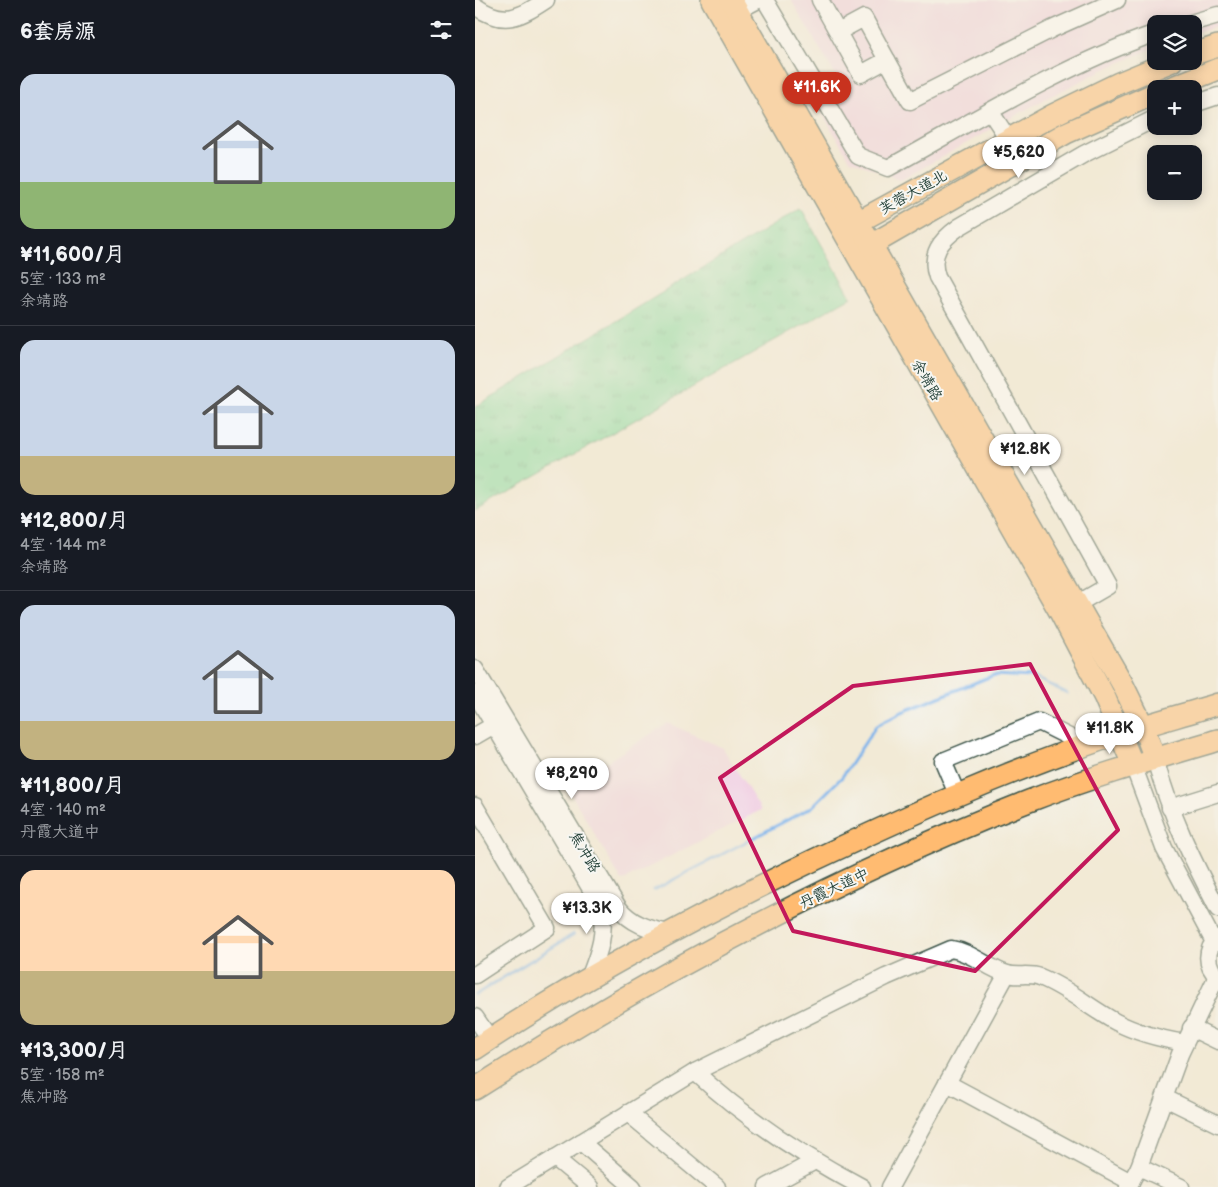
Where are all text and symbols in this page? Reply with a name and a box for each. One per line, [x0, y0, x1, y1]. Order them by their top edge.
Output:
map controls [1147, 15, 1202, 200]
button: layers [1147, 15, 1202, 70]
icon: filters [427, 16, 455, 44]
text: 6套房源 [20, 19, 96, 44]
pin: ¥11.6K [776, 72, 858, 114]
text: ¥11.6K [793, 78, 841, 97]
button: + [1147, 80, 1202, 135]
icon: home [193, 107, 283, 197]
pin: ¥5,620 [978, 136, 1060, 179]
text: ¥5,620 [993, 143, 1045, 162]
button: − [1147, 145, 1202, 200]
street label: 芙蓉大道北 [876, 166, 951, 219]
text: ¥11,600/月 [20, 242, 125, 267]
text: 5室 · 133 m² [20, 270, 106, 289]
text: 余靖路 [20, 292, 68, 311]
street label: 余靖路 [907, 356, 946, 404]
icon: home [193, 372, 283, 462]
pin: ¥12.8K [984, 434, 1066, 476]
text: ¥12.8K [1000, 440, 1050, 459]
text: ¥12,800/月 [20, 508, 129, 533]
text: 4室 · 144 m² [20, 536, 106, 555]
text: 余靖路 [20, 558, 68, 577]
icon: home [193, 637, 283, 727]
pin: ¥11.8K [1069, 712, 1151, 755]
text: ¥11.8K [1086, 719, 1134, 738]
pin: ¥8,290 [531, 758, 613, 800]
text: ¥8,290 [546, 764, 598, 783]
text: ¥11,800/月 [20, 773, 125, 798]
text: 4室 · 140 m² [20, 801, 106, 820]
text: 丹霞大道中 [20, 823, 100, 842]
street label: 焦冲路 [565, 828, 604, 876]
street label: 丹霞大道中 [796, 864, 872, 913]
pin: ¥13.3K [546, 892, 628, 935]
text: ¥13.3K [562, 899, 612, 918]
icon: home [193, 902, 283, 992]
text: ¥13,300/月 [20, 1038, 128, 1063]
text: 5室 · 158 m² [20, 1066, 105, 1085]
text: 焦冲路 [20, 1088, 68, 1107]

